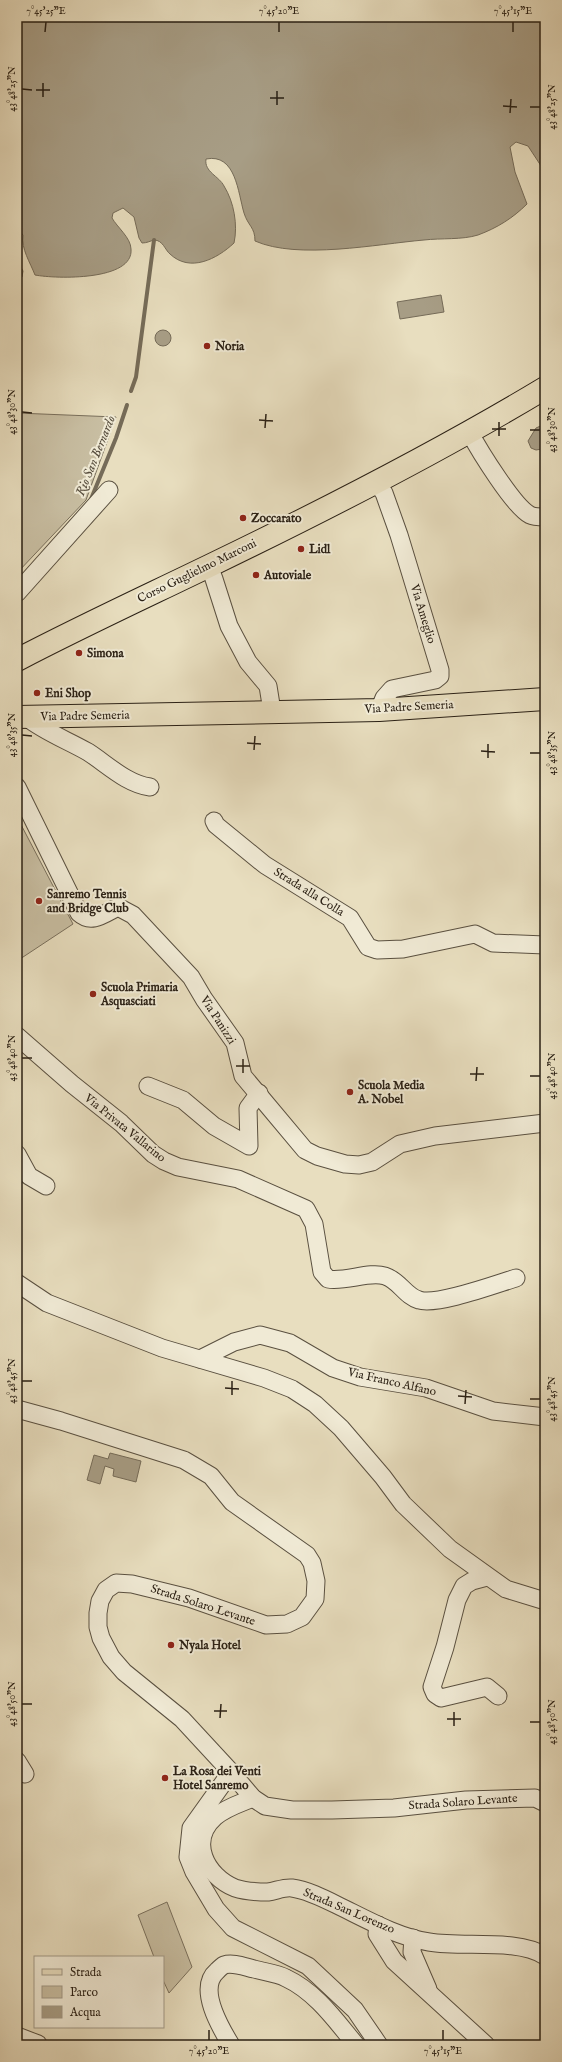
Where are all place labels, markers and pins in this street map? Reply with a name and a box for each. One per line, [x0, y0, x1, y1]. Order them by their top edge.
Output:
place label: Noria [214, 339, 245, 354]
marker: Noria [202, 341, 212, 351]
place label: Zoccarato [251, 511, 302, 526]
marker: Zoccarato [238, 513, 248, 523]
place label: Lidl [308, 542, 331, 557]
marker: Lidl [296, 544, 306, 554]
place label: Autoviale [263, 568, 312, 583]
marker: Autoviale [251, 570, 261, 580]
place label: Simona [87, 646, 124, 661]
marker: Simona [74, 648, 84, 658]
place label: Eni Shop [45, 686, 91, 702]
marker: Eni Shop [32, 688, 42, 698]
place label: Sanremo Tennis and Bridge Club [47, 887, 129, 917]
marker: Sanremo Tennis and Bridge Club [34, 896, 44, 906]
place label: Scuola Primaria Asquasciati [100, 980, 179, 1010]
marker: Scuola Primaria Asquasciati [88, 989, 98, 999]
place label: Scuola Media A. Nobel [357, 1078, 425, 1107]
marker: Scuola Media A. Nobel [345, 1087, 355, 1097]
place label: Nyala Hotel [178, 1638, 241, 1654]
marker: Nyala Hotel [166, 1640, 176, 1650]
place label: La Rosa dei Venti Hotel Sanremo [172, 1764, 262, 1793]
marker: La Rosa dei Venti Hotel Sanremo [160, 1773, 170, 1783]

